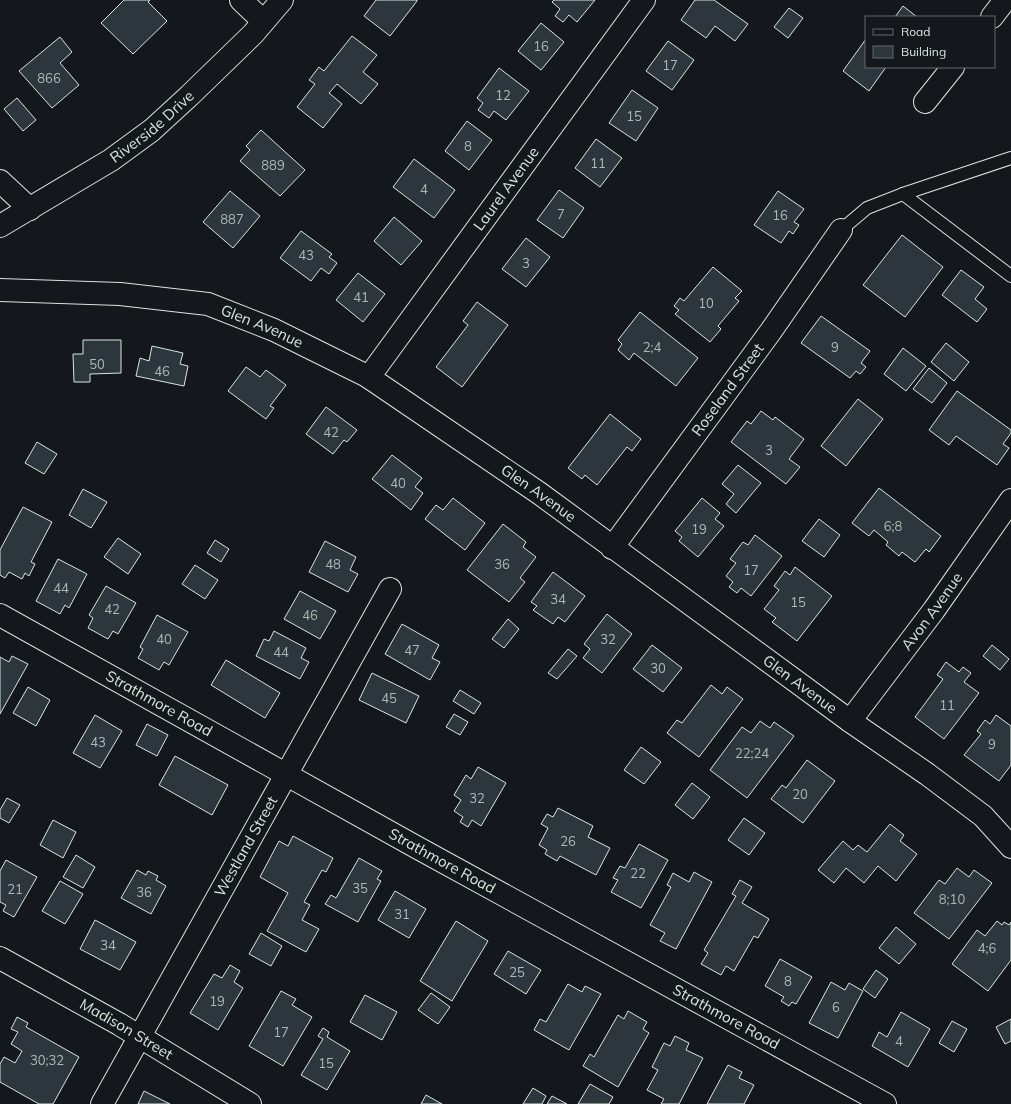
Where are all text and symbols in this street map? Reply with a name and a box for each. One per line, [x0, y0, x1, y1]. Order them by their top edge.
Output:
legend [865, 16, 995, 68]
text: Road [901, 24, 930, 39]
house number: 16 [533, 38, 549, 54]
text: Building [901, 44, 946, 59]
house number: 17 [662, 57, 678, 73]
house number: 866 [37, 70, 61, 86]
street label: Riverside Drive [106, 86, 198, 167]
house number: 12 [495, 87, 511, 103]
house number: 15 [626, 108, 642, 124]
house number: 8 [464, 138, 472, 154]
street label: Laurel Avenue [469, 143, 543, 234]
house number: 11 [590, 155, 606, 171]
house number: 889 [261, 157, 285, 173]
house number: 4 [420, 181, 428, 197]
house number: 7 [557, 206, 565, 222]
house number: 16 [772, 207, 788, 223]
house number: 887 [220, 211, 244, 227]
house number: 43 [298, 247, 314, 263]
house number: 3 [522, 255, 530, 271]
house number: 41 [353, 289, 369, 305]
house number: 10 [698, 295, 714, 311]
street label: Glen Avenue [218, 300, 306, 352]
house number: 2;4 [643, 339, 661, 355]
house number: 9 [831, 339, 839, 355]
street label: Roseland Street [687, 340, 768, 440]
house number: 50 [89, 356, 105, 372]
house number: 46 [154, 363, 170, 379]
house number: 42 [323, 424, 339, 440]
house number: 3 [765, 442, 773, 458]
street label: Glen Avenue [497, 460, 580, 526]
house number: 40 [390, 475, 406, 491]
house number: 6;8 [884, 518, 902, 534]
house number: 19 [691, 521, 707, 537]
house number: 48 [325, 556, 341, 572]
house number: 36 [494, 556, 510, 572]
house number: 17 [743, 562, 759, 578]
street label: Avon Avenue [897, 568, 967, 654]
house number: 44 [53, 580, 69, 596]
house number: 34 [550, 591, 566, 607]
house number: 15 [790, 594, 806, 610]
house number: 42 [104, 601, 120, 617]
house number: 46 [302, 607, 318, 623]
house number: 40 [156, 631, 172, 647]
house number: 32 [600, 631, 616, 647]
house number: 47 [404, 642, 420, 658]
house number: 44 [273, 644, 289, 660]
street label: Glen Avenue [759, 650, 841, 718]
house number: 30 [650, 660, 666, 676]
street label: Strathmore Road [103, 666, 216, 740]
house number: 45 [381, 690, 397, 706]
house number: 11 [939, 697, 955, 713]
house number: 43 [90, 734, 106, 750]
house number: 9 [988, 736, 996, 752]
house number: 22;24 [735, 745, 769, 761]
house number: 20 [792, 786, 808, 802]
house number: 32 [469, 790, 485, 806]
street label: Westland Street [210, 793, 281, 900]
street label: Strathmore Road [386, 824, 499, 898]
house number: 26 [560, 833, 576, 849]
house number: 22 [630, 865, 646, 881]
house number: 35 [352, 880, 368, 896]
house number: 21 [7, 881, 23, 897]
house number: 36 [136, 884, 152, 900]
house number: 8;10 [939, 891, 965, 907]
house number: 31 [394, 906, 410, 922]
house number: 34 [100, 937, 116, 953]
house number: 4;6 [978, 940, 996, 956]
house number: 25 [509, 964, 525, 980]
house number: 8 [784, 973, 792, 989]
street label: Strathmore Road [670, 980, 783, 1053]
house number: 19 [209, 993, 225, 1009]
street label: Madison Street [77, 994, 177, 1064]
house number: 6 [832, 999, 840, 1015]
house number: 17 [273, 1024, 289, 1040]
house number: 4 [895, 1033, 903, 1049]
house number: 30;32 [30, 1052, 64, 1068]
house number: 15 [318, 1055, 334, 1071]

